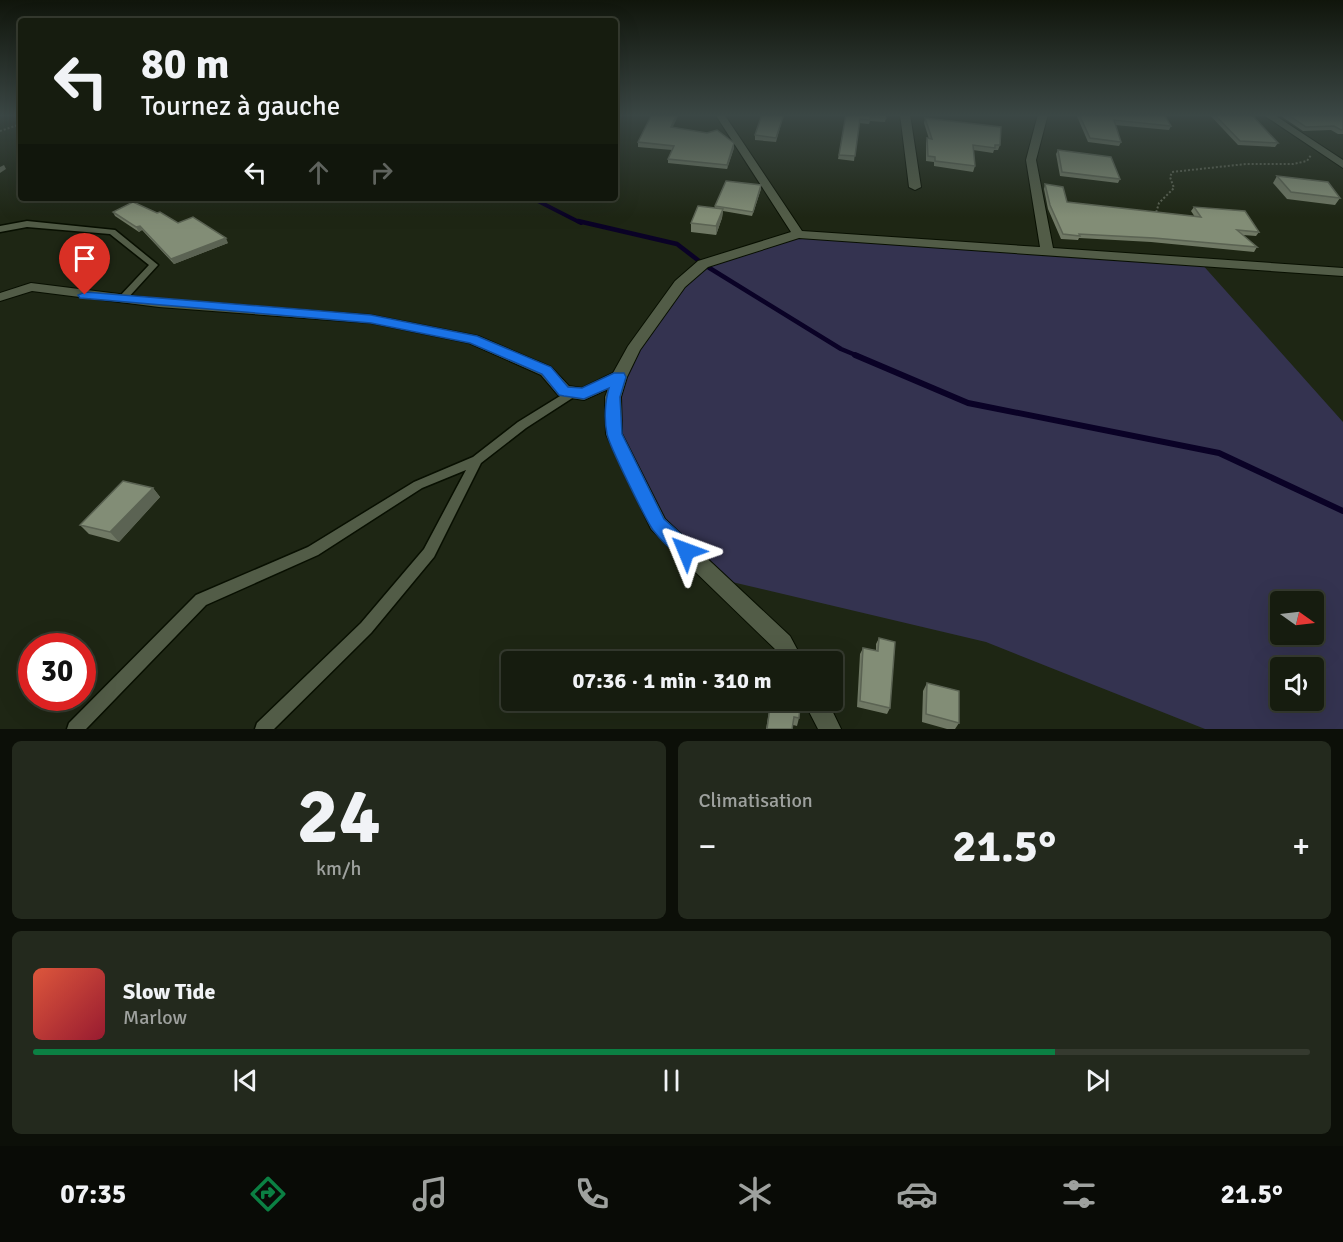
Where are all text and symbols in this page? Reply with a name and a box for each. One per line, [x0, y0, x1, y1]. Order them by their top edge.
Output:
text: 80 m [141, 39, 230, 90]
icon: left [42, 42, 120, 120]
text: Tournez à gauche [141, 90, 340, 123]
icon: left [239, 156, 272, 189]
icon: ahead [302, 156, 335, 189]
icon: right [365, 156, 398, 189]
pin [59, 233, 110, 295]
icon: arrive [68, 242, 101, 275]
position arrow [654, 519, 718, 583]
north arrow [1270, 591, 1324, 645]
map controls [1270, 591, 1324, 711]
speed limit sign: 30 [18, 633, 96, 711]
button: sound [1270, 657, 1324, 711]
text: 07:36 · 1 min · 310 m [572, 667, 772, 694]
text: 24 [297, 769, 381, 865]
text: Climatisation [699, 788, 813, 813]
text: 21.5° [952, 819, 1056, 874]
text: − [699, 826, 716, 867]
text: + [1292, 826, 1310, 867]
text: km/h [316, 856, 361, 881]
text: Slow Tide [123, 978, 215, 1005]
text: Marlow [123, 1005, 187, 1030]
icon: previous [229, 1064, 262, 1097]
icon: pause [655, 1064, 688, 1097]
icon: next [1081, 1064, 1114, 1097]
icon: directions [247, 1173, 289, 1215]
icon: music [409, 1173, 451, 1215]
icon: phone [571, 1173, 613, 1215]
icon: climate [734, 1173, 776, 1215]
icon: car [896, 1173, 938, 1215]
icon: filters [1058, 1173, 1100, 1215]
text: 07:35 [60, 1178, 126, 1211]
text: 21.5° [1221, 1178, 1283, 1211]

